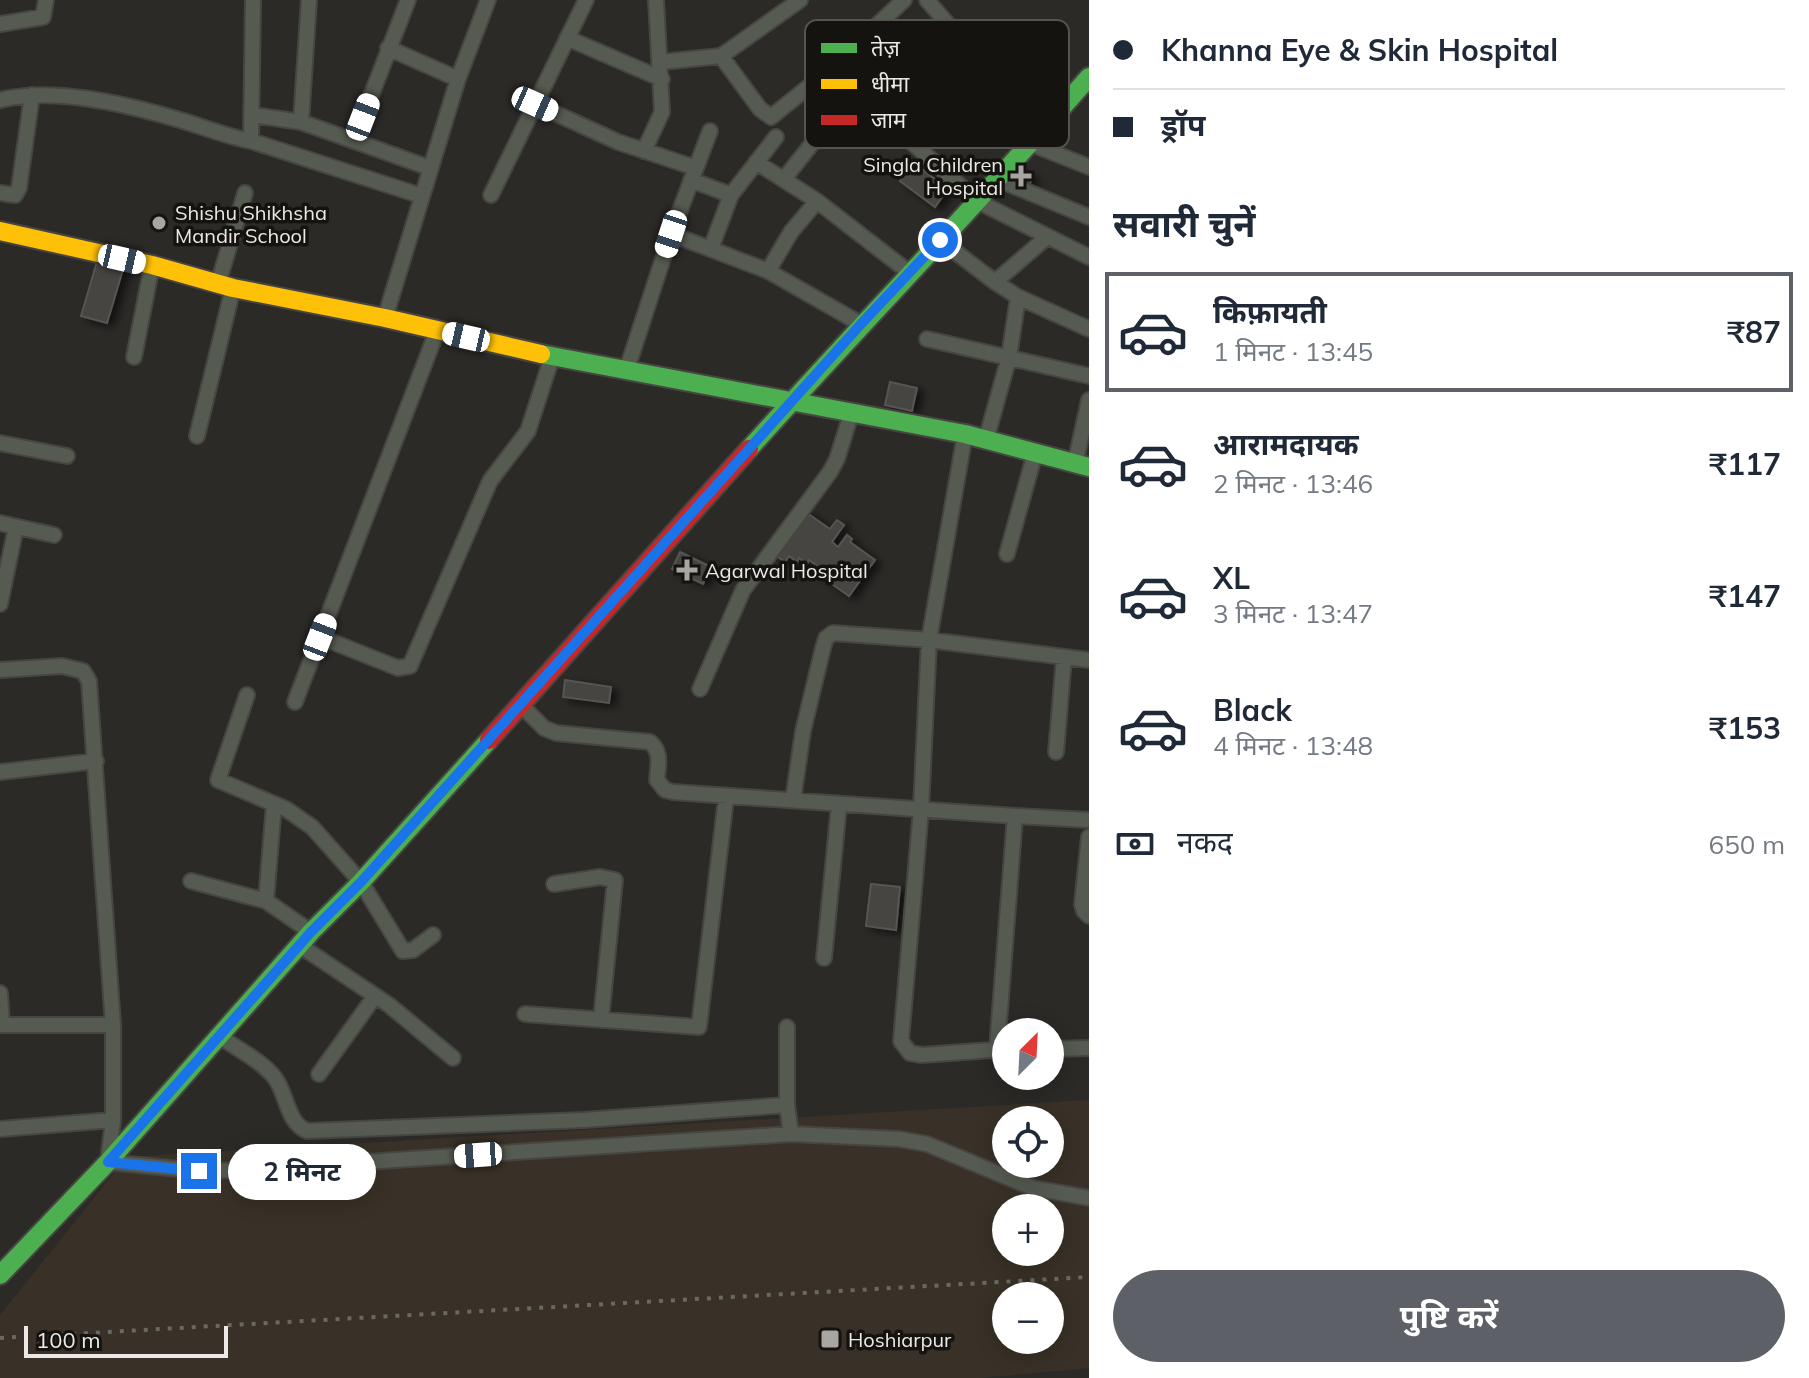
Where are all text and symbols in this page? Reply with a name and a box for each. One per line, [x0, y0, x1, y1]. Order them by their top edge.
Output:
legend [805, 20, 1069, 148]
text: Khanna Eye & Skin Hospital [1161, 31, 1558, 69]
text: तेज़ [871, 34, 901, 62]
text: धीमा [871, 70, 909, 98]
car [508, 83, 562, 125]
car [343, 90, 383, 144]
text: जाम [871, 106, 907, 134]
text: ड्रॉप [1161, 106, 1205, 144]
place label: Singla Children Hospital [863, 152, 1003, 200]
marker: Singla Children Hospital [1010, 165, 1032, 187]
place label: Shishu Shikhsha Mandir School [175, 200, 327, 248]
text: सवारी चुनें [1113, 201, 1255, 246]
car [652, 207, 690, 261]
marker: Shishu Shikhsha Mandir School [150, 214, 168, 232]
route start [922, 222, 958, 258]
car [96, 242, 148, 276]
text: किफ़ायती [1213, 293, 1327, 331]
icon: car [1117, 296, 1189, 368]
text: ₹87 [1727, 313, 1781, 351]
car [440, 320, 492, 354]
text: 1 मिनट · 13:45 [1213, 335, 1373, 368]
text: आरामदायक [1213, 425, 1359, 463]
icon: car [1117, 428, 1189, 500]
text: ₹117 [1709, 445, 1781, 483]
text: 2 मिनट · 13:46 [1213, 467, 1373, 500]
place label: Agarwal Hospital [705, 558, 868, 583]
marker: Agarwal Hospital [676, 559, 698, 581]
text: XL [1213, 559, 1250, 597]
icon: car [1117, 560, 1189, 632]
text: ₹147 [1709, 577, 1781, 615]
text: 3 मिनट · 13:47 [1213, 597, 1373, 630]
car [300, 610, 340, 664]
text: Black [1213, 691, 1292, 729]
icon: car [1117, 692, 1189, 764]
text: ₹153 [1709, 709, 1781, 747]
text: 4 मिनट · 13:48 [1213, 729, 1373, 762]
icon: cash [1113, 822, 1157, 866]
text: नकद [1177, 823, 1233, 861]
text: 650 m [1709, 828, 1785, 861]
north arrow [992, 1018, 1064, 1090]
map controls [992, 1018, 1064, 1354]
button: locate [992, 1106, 1064, 1178]
car [453, 1141, 503, 1169]
callout: 2 मिनट [227, 1143, 375, 1199]
route end [181, 1153, 217, 1189]
text: 2 मिनट [263, 1155, 341, 1188]
button: + [992, 1194, 1064, 1266]
button: पुष्टि करें [1113, 1270, 1785, 1362]
button: − [992, 1282, 1064, 1354]
scale bar [24, 1322, 228, 1358]
text: 100 m [36, 1326, 101, 1354]
place label: Hoshiarpur [848, 1327, 952, 1352]
marker: Hoshiarpur [819, 1328, 841, 1350]

